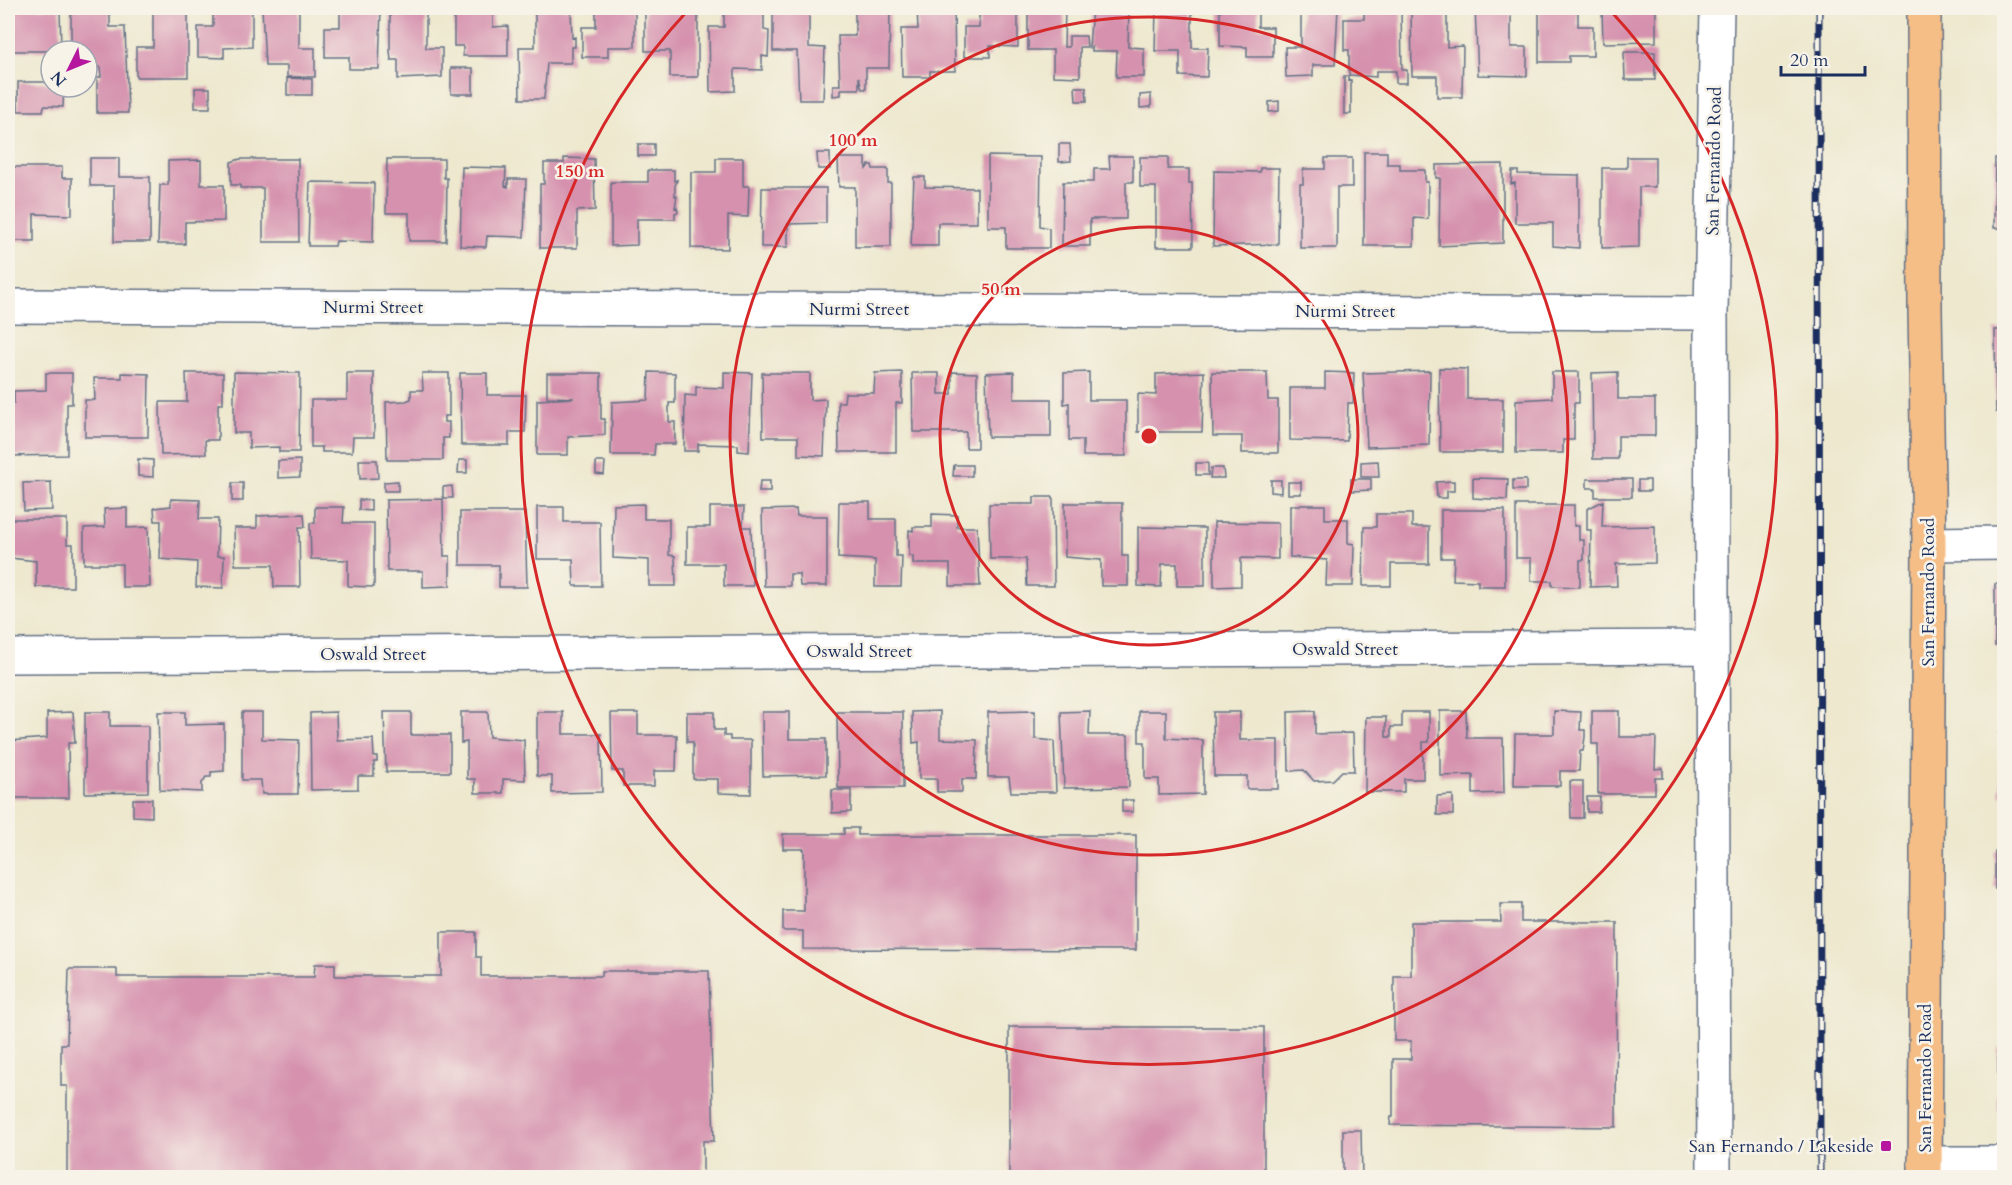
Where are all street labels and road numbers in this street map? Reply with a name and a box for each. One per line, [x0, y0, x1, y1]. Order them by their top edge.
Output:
street label: San Fernando Road [1700, 86, 1728, 236]
street label: Nurmi Street [323, 295, 423, 320]
street label: Nurmi Street [809, 297, 909, 322]
street label: Nurmi Street [1295, 299, 1395, 324]
street label: San Fernando Road [1916, 517, 1941, 666]
street label: Oswald Street [1292, 637, 1398, 662]
street label: Oswald Street [806, 639, 912, 664]
street label: Oswald Street [320, 642, 426, 667]
street label: San Fernando Road [1913, 1003, 1938, 1152]

